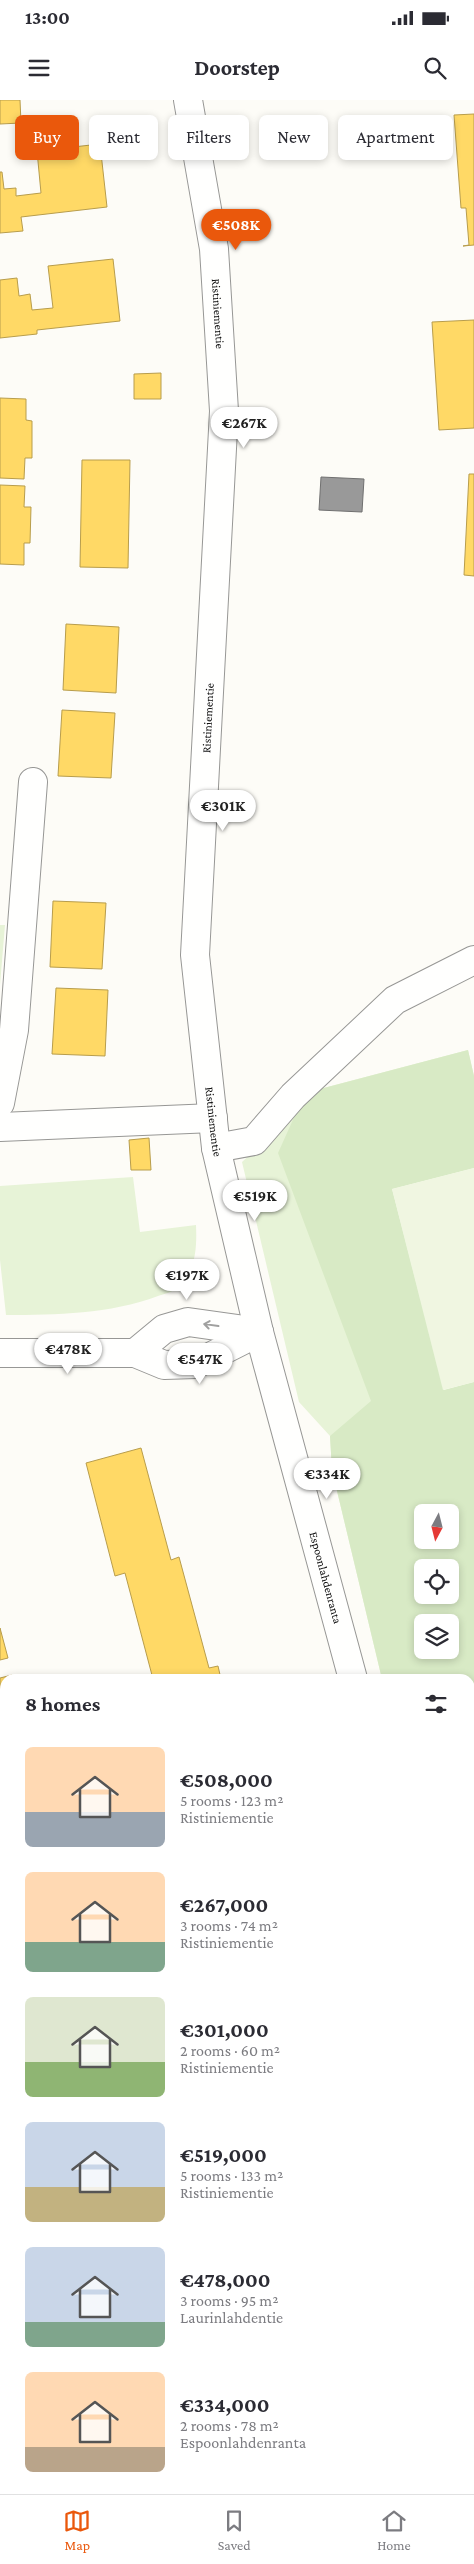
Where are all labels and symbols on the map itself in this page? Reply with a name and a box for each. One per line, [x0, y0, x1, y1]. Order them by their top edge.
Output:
pin: €508K [201, 208, 271, 251]
street label: Ristiniementie [209, 278, 227, 349]
pin: €267K [209, 406, 279, 449]
street label: Ristiniementie [199, 683, 217, 753]
pin: €301K [188, 790, 258, 832]
street label: Ristiniementie [202, 1086, 225, 1158]
pin: €519K [220, 1180, 290, 1222]
pin: €197K [152, 1258, 222, 1301]
one-way arrow [203, 1320, 219, 1330]
pin: €478K [33, 1332, 103, 1375]
pin: €547K [165, 1342, 235, 1385]
pin: €334K [292, 1458, 362, 1500]
north arrow [414, 1504, 459, 1549]
street label: Espoonlahdenranta [306, 1530, 345, 1626]

